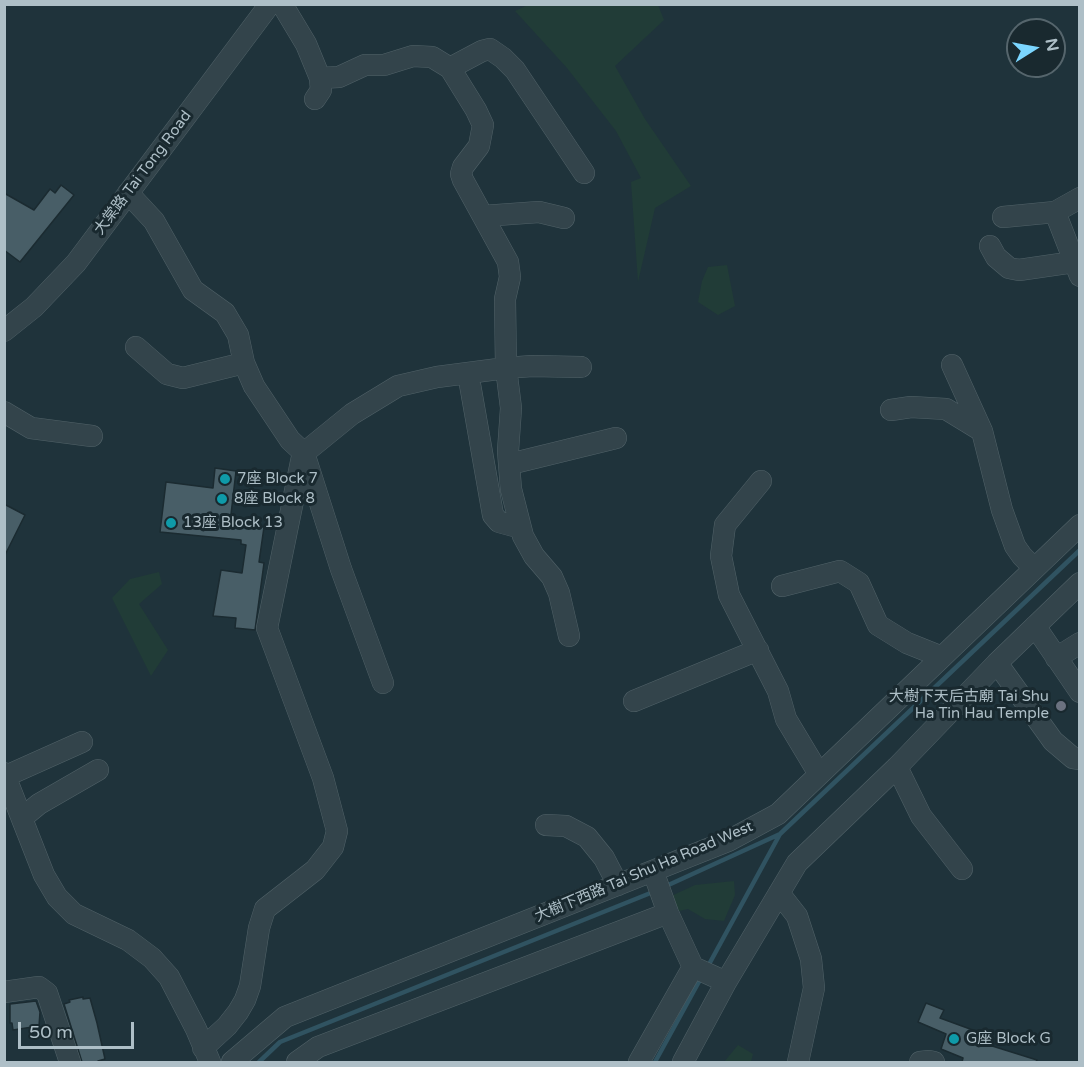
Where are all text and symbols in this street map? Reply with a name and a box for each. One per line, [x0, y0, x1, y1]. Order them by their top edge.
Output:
north arrow [1006, 18, 1066, 78]
text: N [1041, 37, 1063, 53]
street label: 大棠路 Tai Tong Road [91, 108, 195, 238]
place label: 7座 Block 7 [237, 470, 318, 488]
marker: 7座 Block 7 [218, 472, 232, 486]
place label: 8座 Block 8 [234, 490, 315, 508]
marker: 8座 Block 8 [215, 492, 229, 506]
place label: 13座 Block 13 [183, 514, 283, 532]
marker: 13座 Block 13 [164, 516, 178, 530]
place label: 大樹下天后古廟 Tai Shu Ha Tin Hau Temple [889, 688, 1049, 723]
marker: 大樹下天后古廟 Tai Shu Ha Tin Hau Temple [1054, 699, 1068, 713]
street label: 大樹下西路 Tai Shu Ha Road West [532, 818, 756, 926]
scale bar [21, 1010, 136, 1048]
text: 50 m [29, 1021, 73, 1043]
place label: G座 Block G [966, 1030, 1051, 1048]
marker: G座 Block G [947, 1032, 961, 1046]

